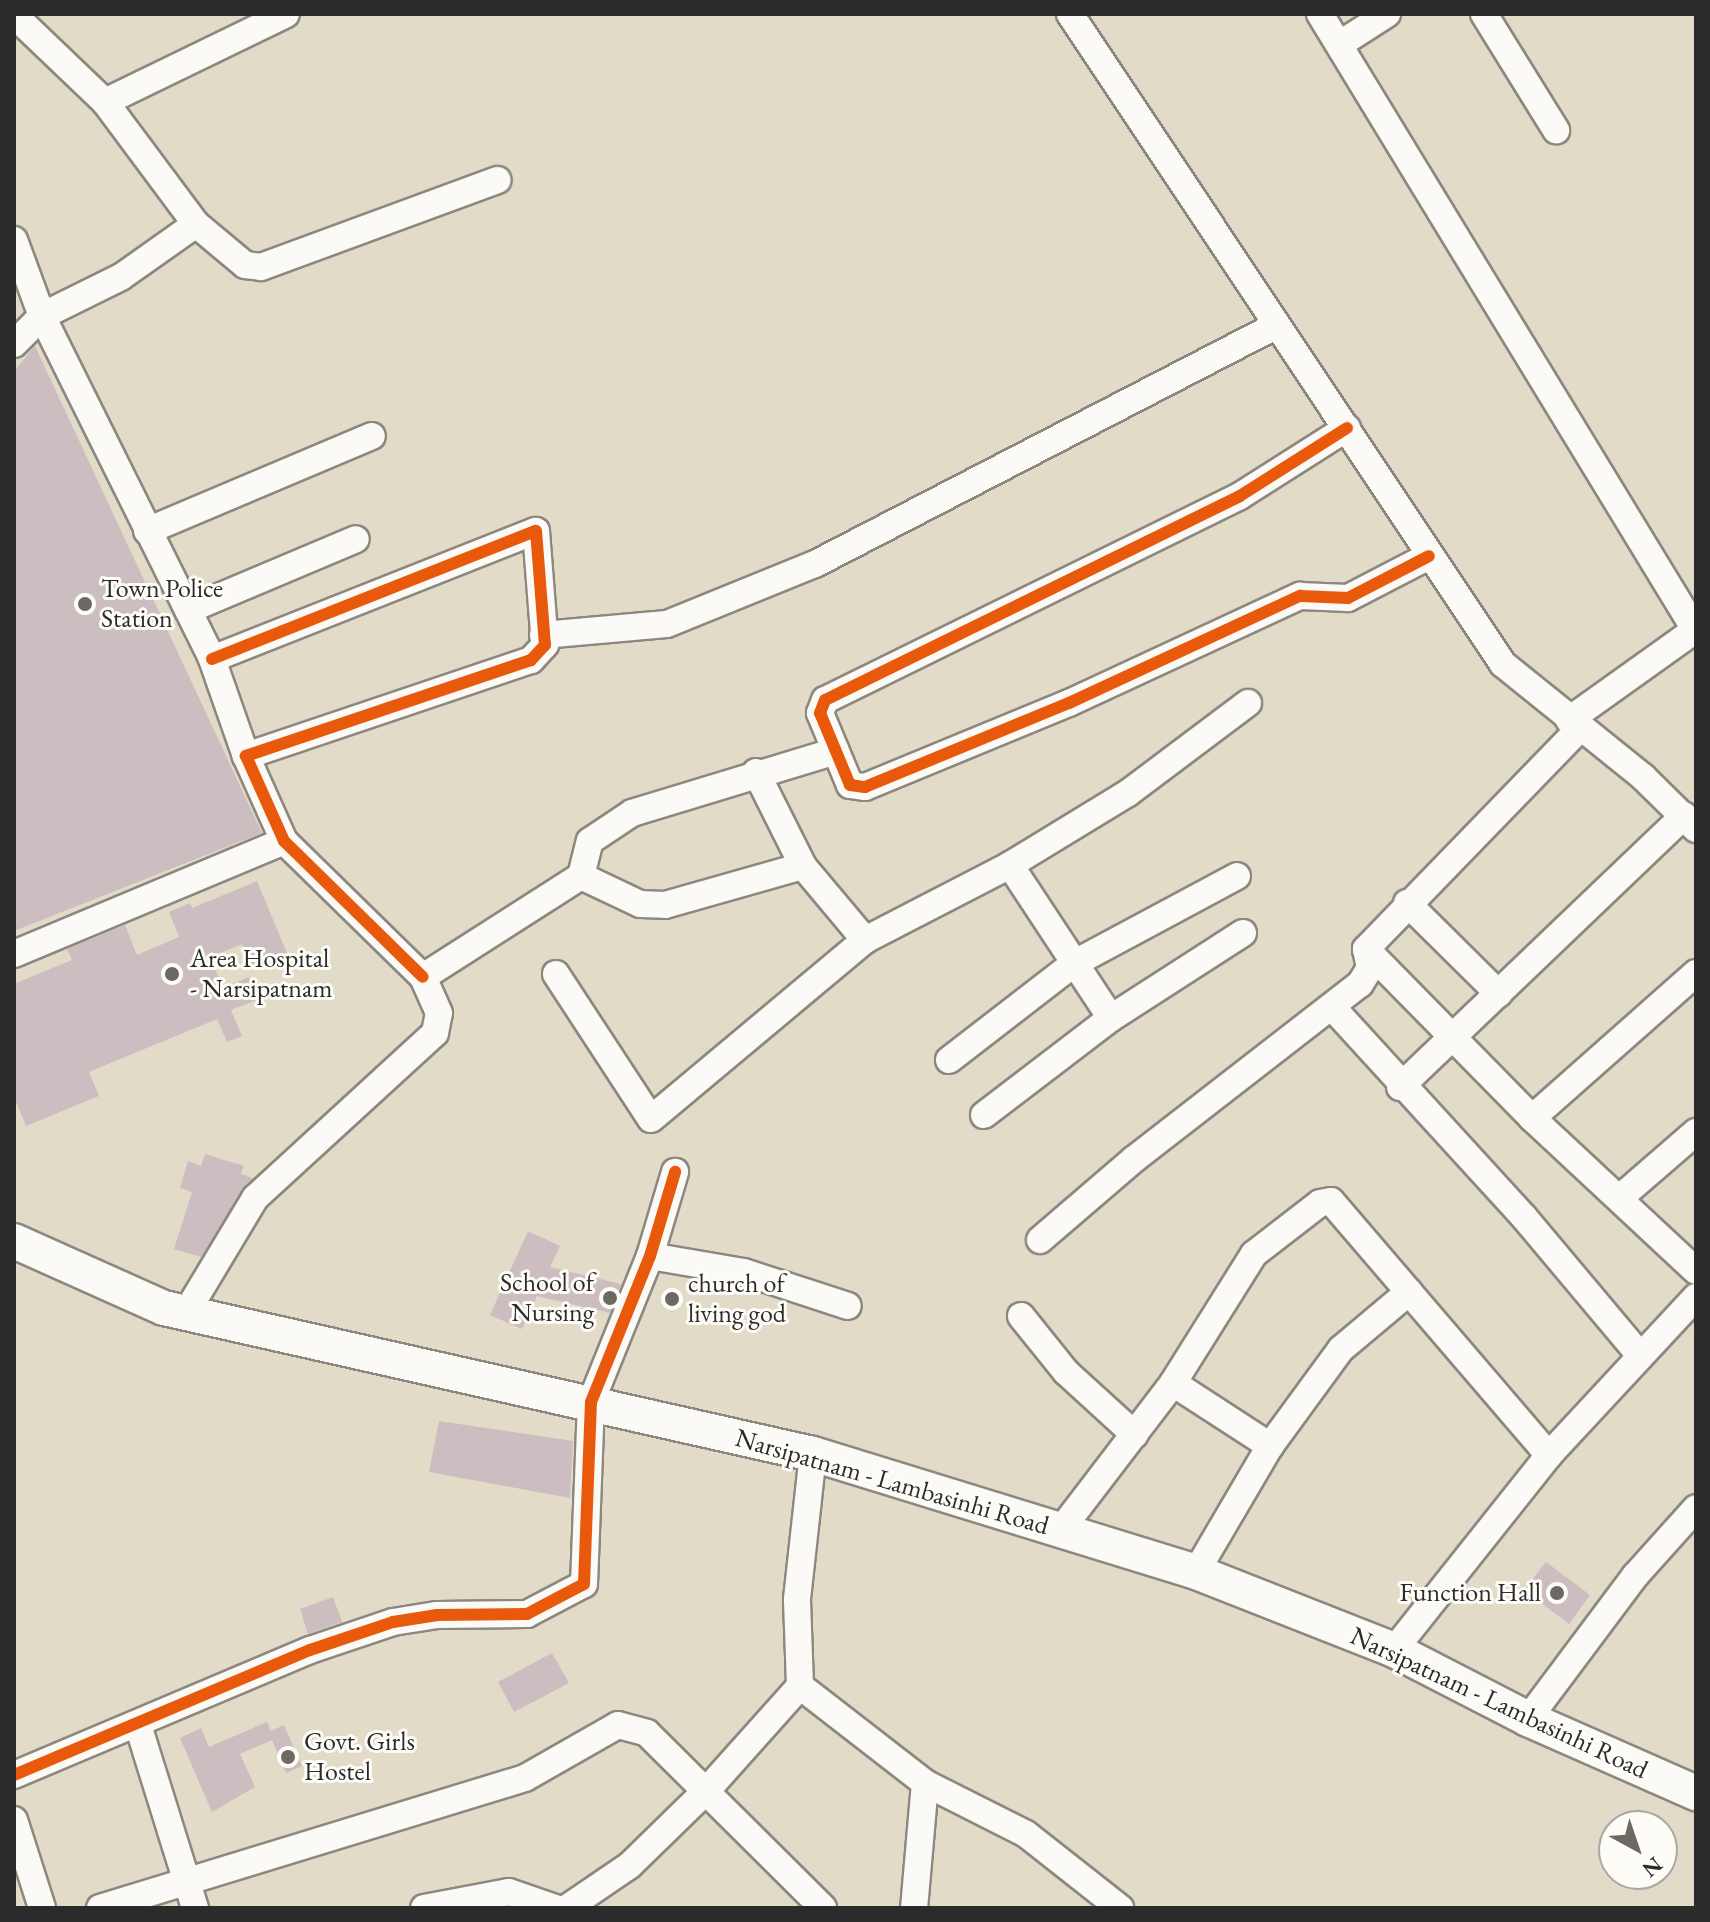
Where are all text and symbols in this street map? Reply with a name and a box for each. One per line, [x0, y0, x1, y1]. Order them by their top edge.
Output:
place label: Town Police Station [101, 573, 223, 634]
marker: Town Police Station [76, 595, 94, 613]
place label: Area Hospital - Narsipatnam [190, 943, 333, 1004]
marker: Area Hospital - Narsipatnam [161, 963, 183, 985]
place label: School of Nursing [500, 1267, 594, 1328]
place label: church of living god [688, 1268, 786, 1330]
marker: School of Nursing [601, 1289, 619, 1307]
marker: church of living god [663, 1290, 681, 1308]
street label: Narsipatnam - Lambasinhi Road [732, 1422, 1052, 1542]
place label: Function Hall [1399, 1577, 1541, 1609]
marker: Function Hall [1548, 1584, 1566, 1602]
street label: Narsipatnam - Lambasinhi Road [1345, 1620, 1653, 1786]
place label: Govt. Girls Hostel [304, 1726, 415, 1788]
marker: Govt. Girls Hostel [279, 1748, 297, 1766]
north arrow [1598, 1810, 1678, 1890]
text: N [1636, 1850, 1669, 1884]

